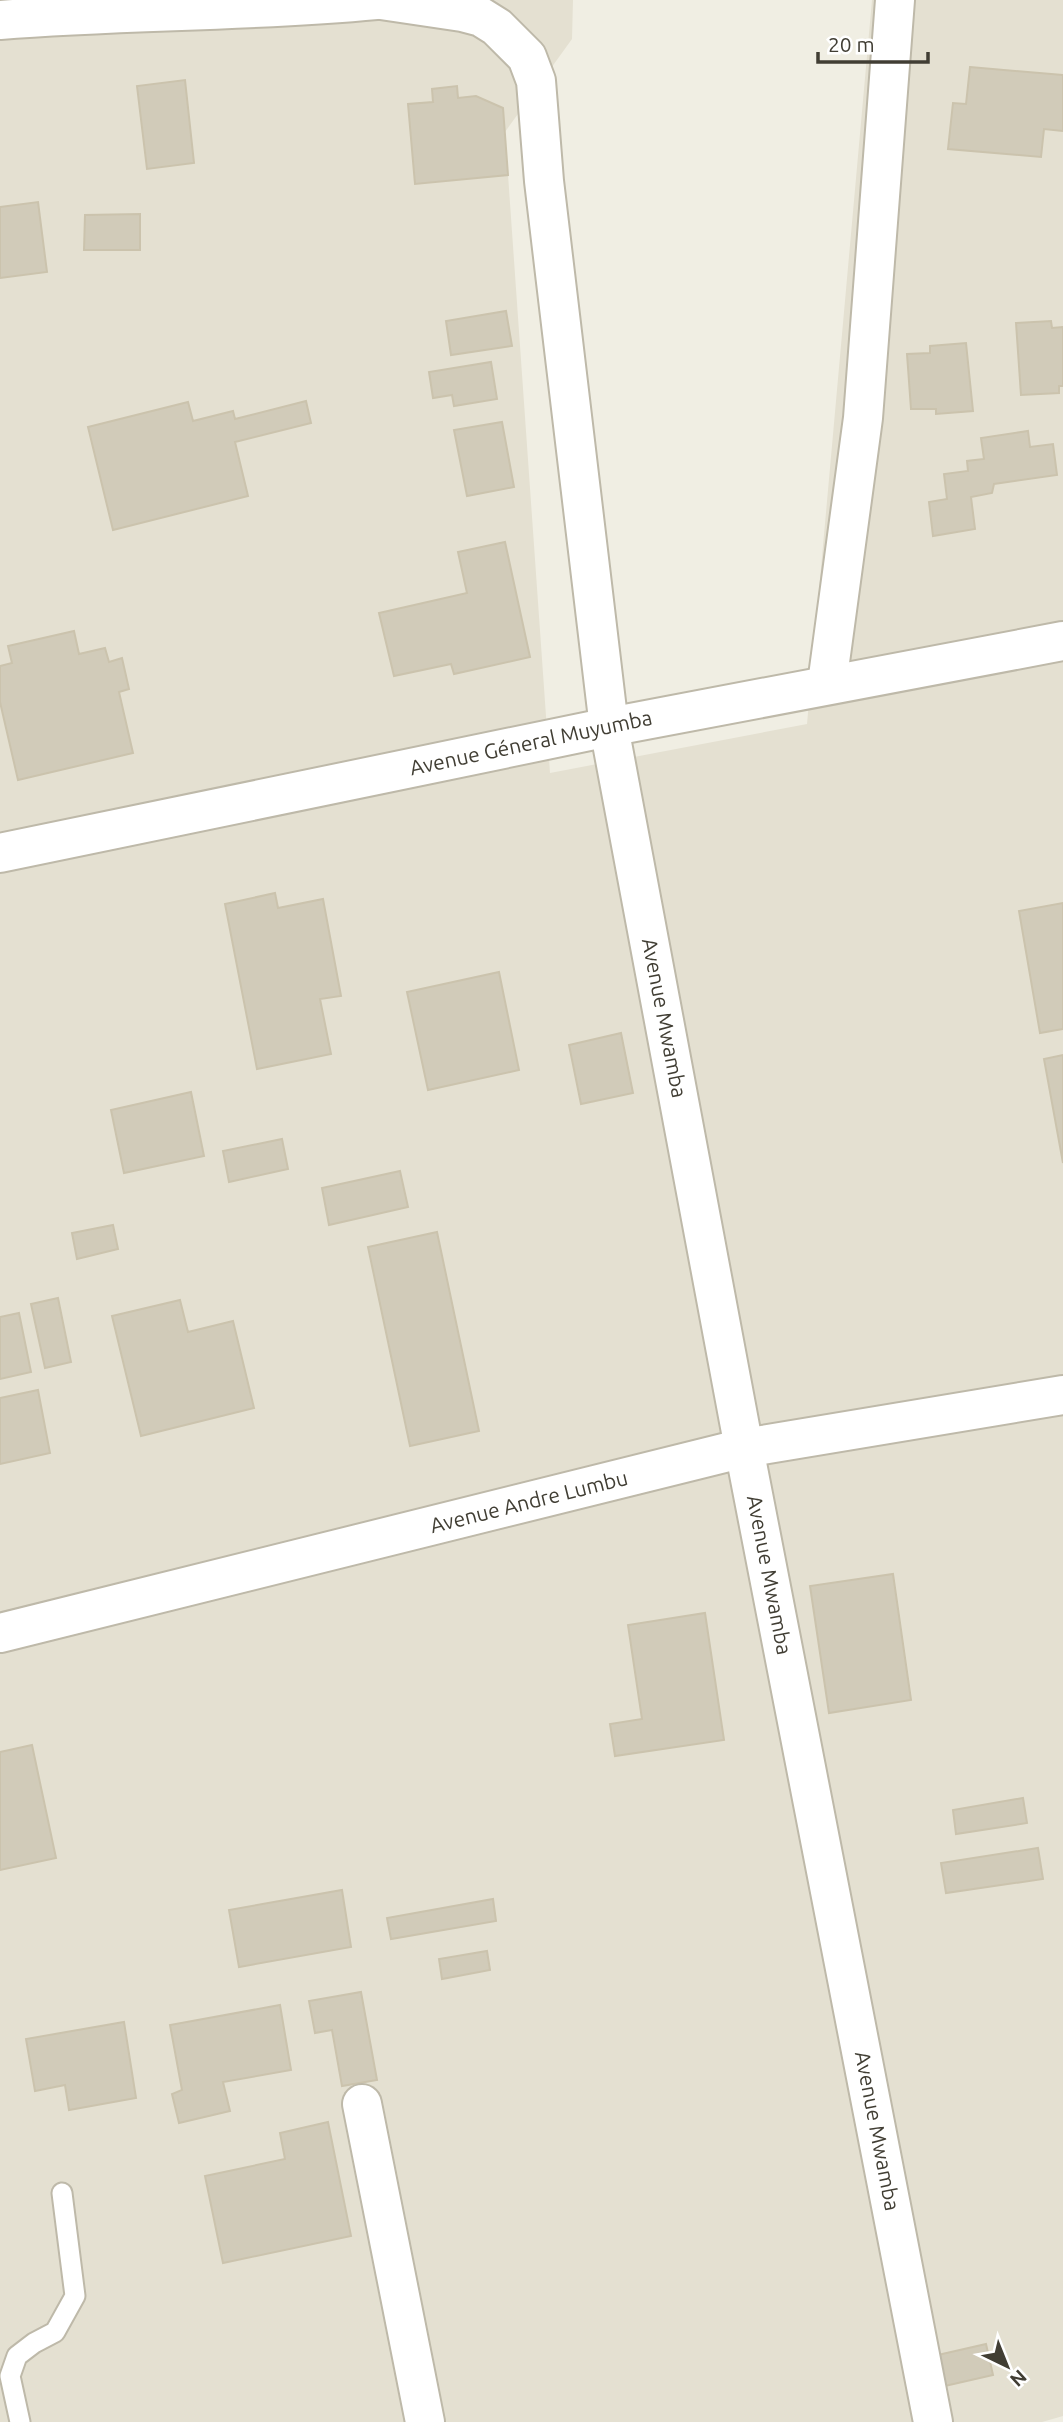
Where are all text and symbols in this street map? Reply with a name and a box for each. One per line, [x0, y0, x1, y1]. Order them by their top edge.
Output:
scale bar [818, 21, 928, 65]
text: 20 m [828, 32, 875, 56]
street label: Avenue Géneral Muyumba [407, 705, 654, 779]
street label: Avenue Mwamba [638, 936, 692, 1100]
street label: Avenue Andre Lumbu [427, 1465, 630, 1537]
street label: Avenue Mwamba [743, 1493, 797, 1657]
street label: Avenue Mwamba [851, 2049, 905, 2213]
north arrow [972, 2331, 1042, 2401]
text: N [1006, 2366, 1031, 2391]

